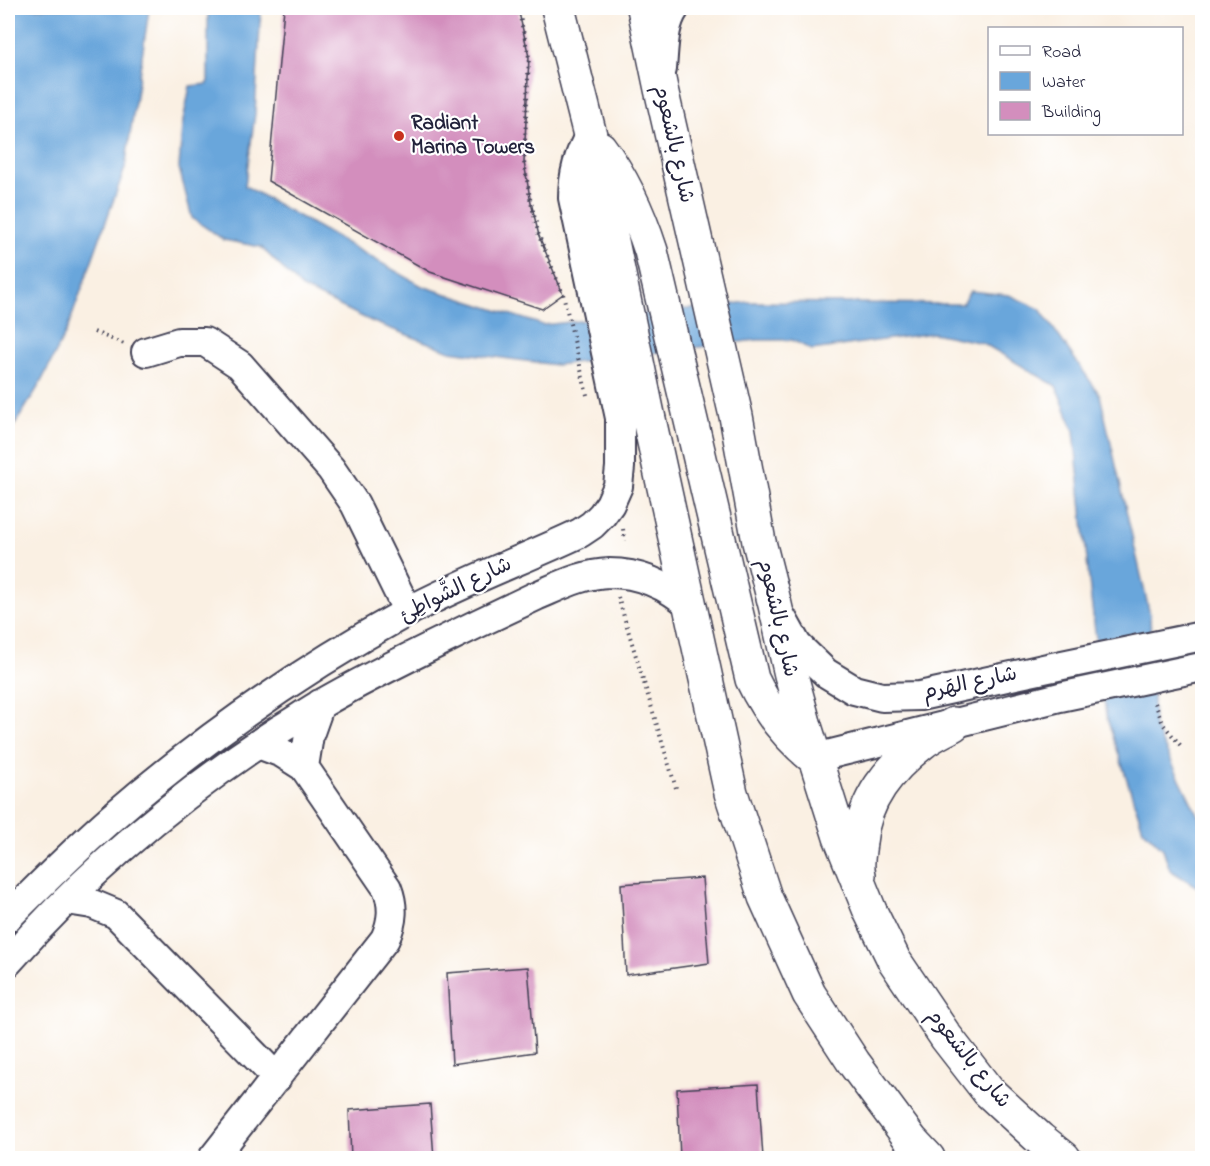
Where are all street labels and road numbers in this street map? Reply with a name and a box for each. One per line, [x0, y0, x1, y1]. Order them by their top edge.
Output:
street label: شارع بالشعوم [645, 82, 701, 206]
street label: شارع الشَّواطِئ [393, 546, 517, 630]
street label: شارع بالشعوم [749, 556, 805, 680]
street label: شارع الهَرم [920, 659, 1020, 709]
street label: شارع بالشعوم [918, 1003, 1018, 1115]

